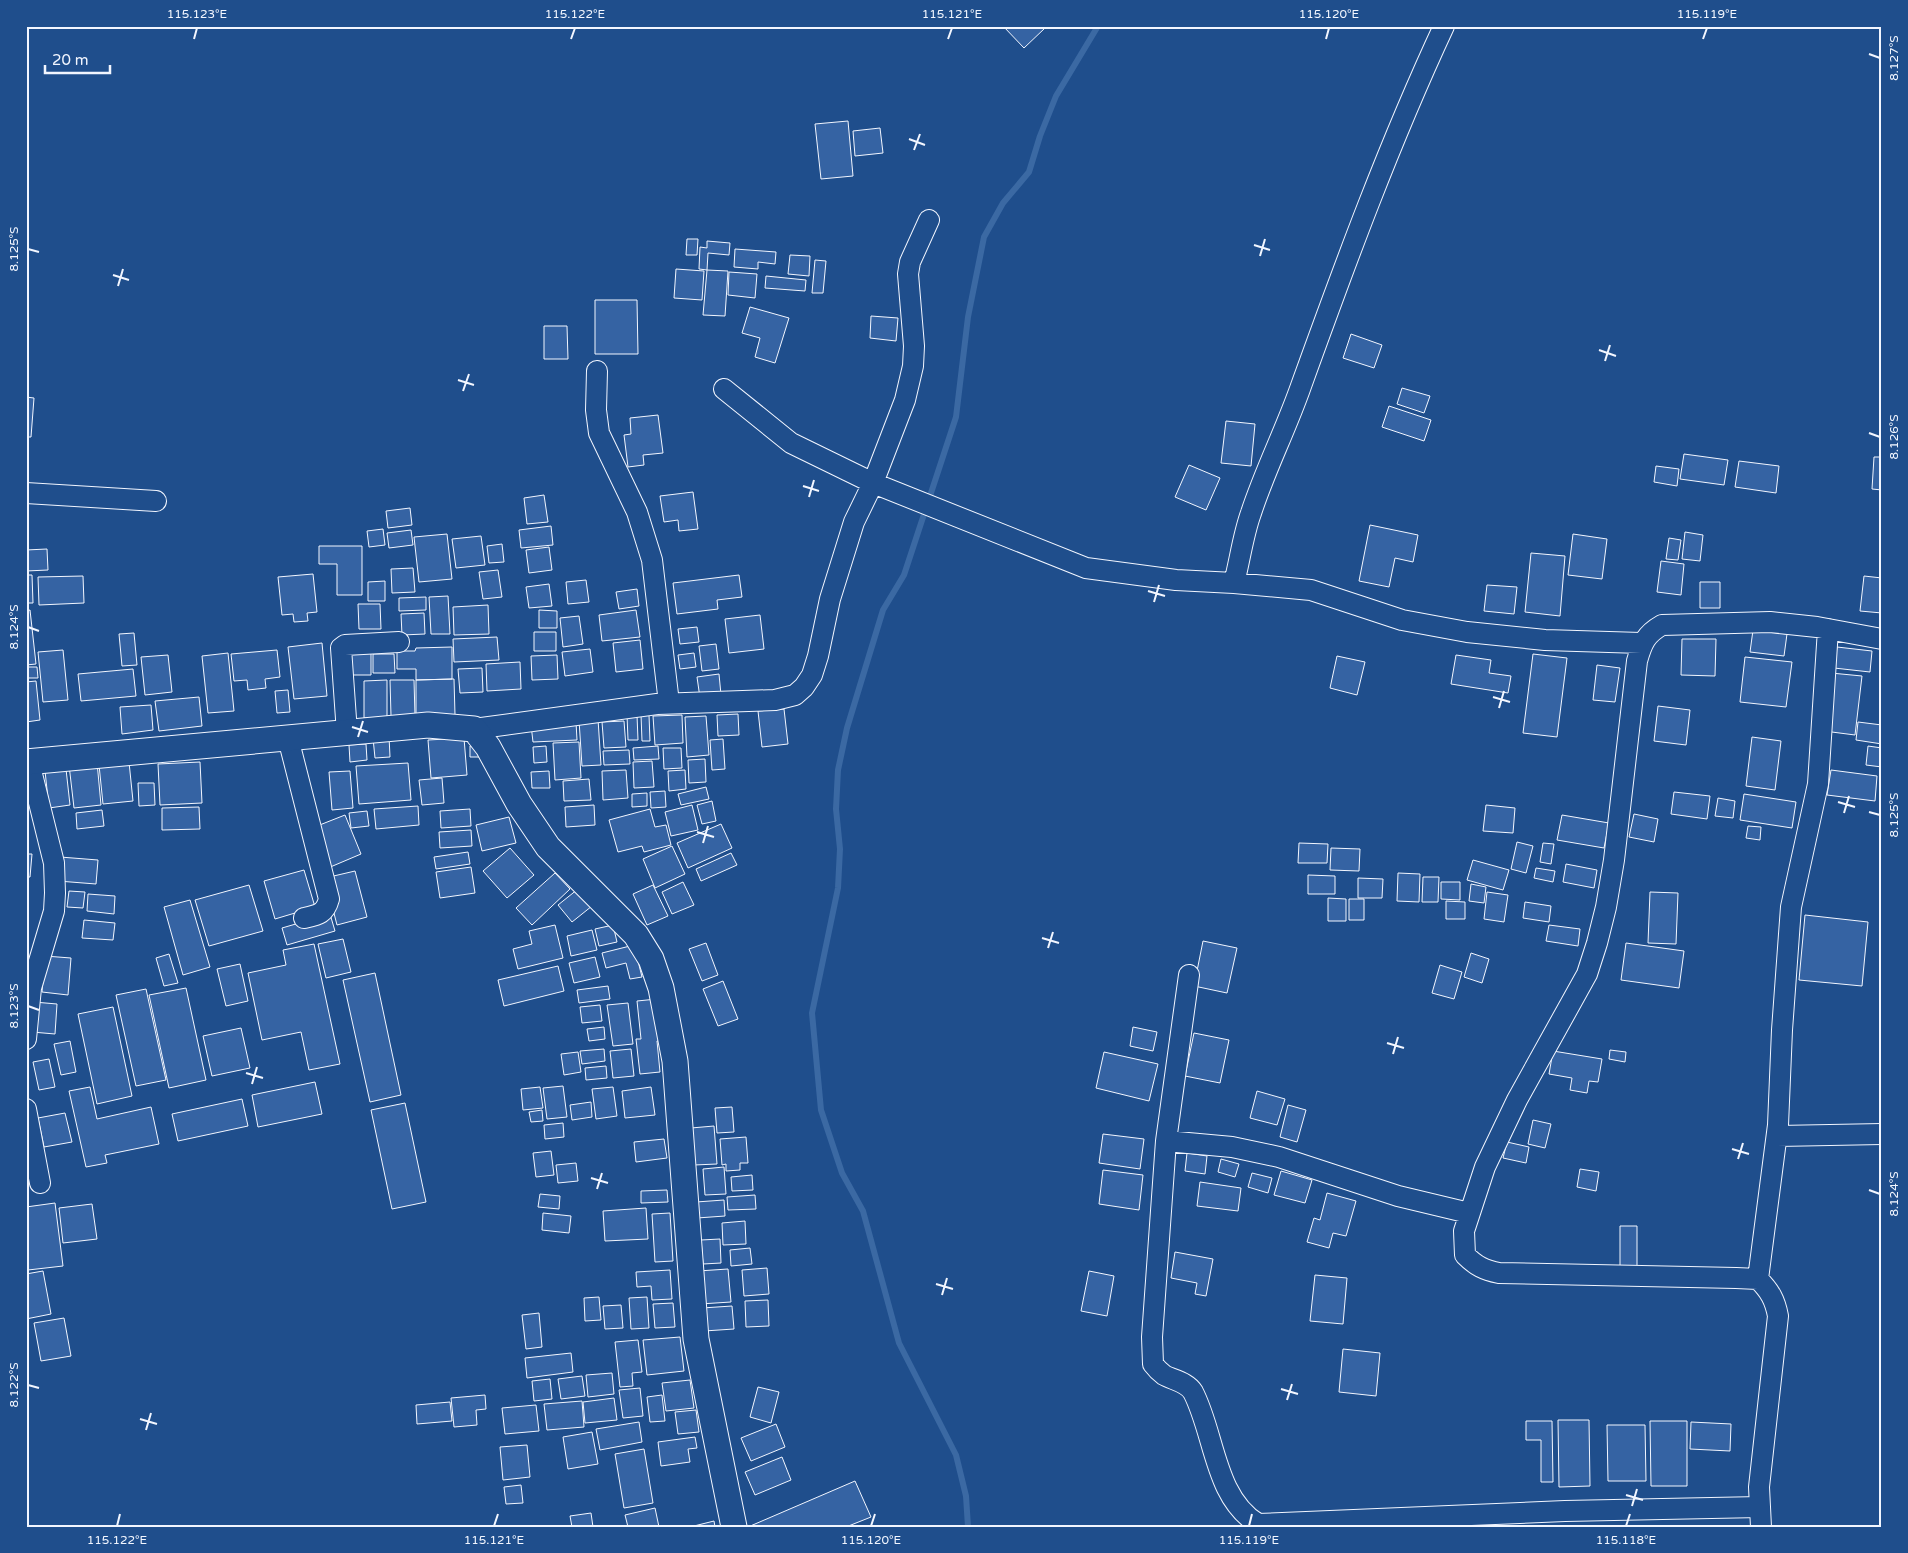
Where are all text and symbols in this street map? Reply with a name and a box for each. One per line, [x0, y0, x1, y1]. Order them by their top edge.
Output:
text: 115.123°E [167, 7, 228, 21]
text: 115.122°E [545, 7, 606, 21]
text: 115.121°E [922, 7, 983, 21]
text: 115.120°E [1299, 7, 1360, 21]
text: 115.119°E [1677, 7, 1738, 21]
text: 8.127°S [1887, 35, 1901, 81]
scale bar [45, 42, 110, 74]
text: 20 m [52, 51, 89, 69]
text: 8.125°S [7, 227, 21, 271]
text: 8.126°S [1887, 414, 1901, 460]
text: 8.124°S [7, 604, 21, 650]
text: 8.125°S [1887, 793, 1901, 837]
text: 8.123°S [7, 983, 21, 1029]
text: 8.124°S [1887, 1171, 1901, 1217]
text: 8.122°S [7, 1362, 21, 1408]
text: 115.122°E [87, 1533, 148, 1547]
text: 115.121°E [464, 1533, 525, 1547]
text: 115.120°E [841, 1533, 902, 1547]
text: 115.119°E [1219, 1533, 1280, 1547]
text: 115.118°E [1596, 1533, 1657, 1547]

